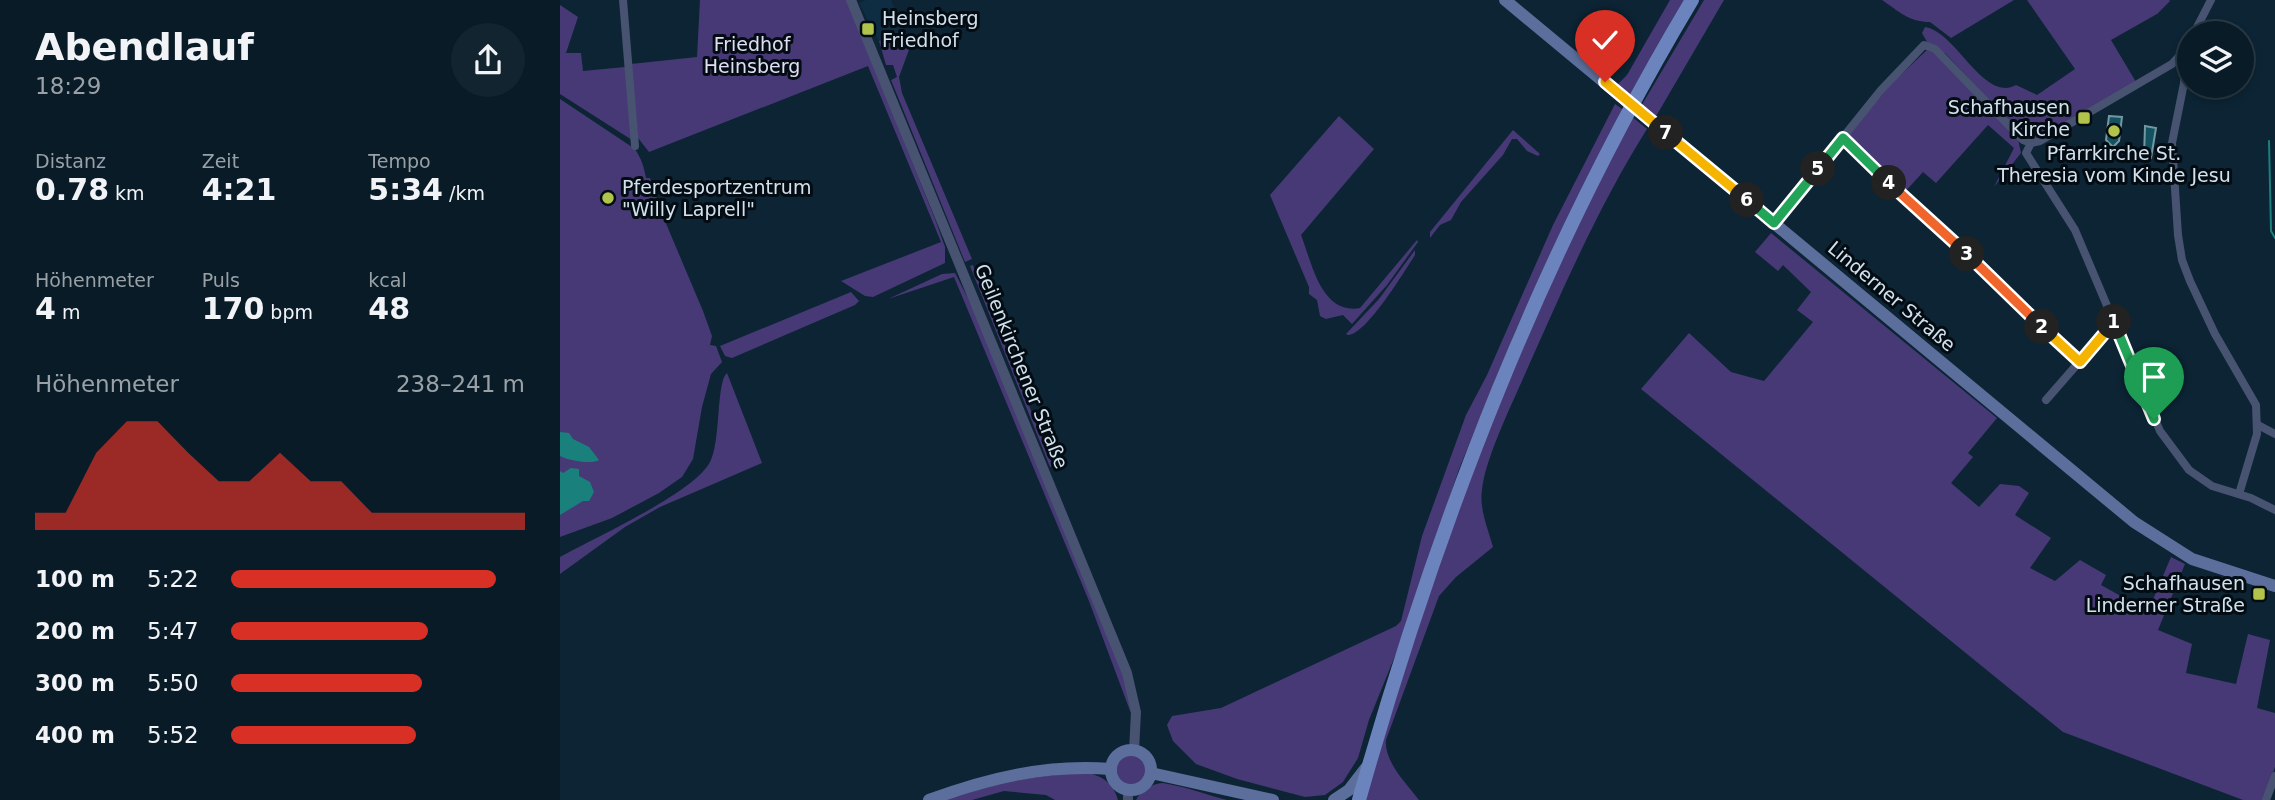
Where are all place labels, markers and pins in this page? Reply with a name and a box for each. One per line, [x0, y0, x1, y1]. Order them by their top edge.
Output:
place label: Heinsberg Friedhof [882, 7, 978, 51]
pin [1575, 10, 1635, 82]
marker: Heinsberg Friedhof [860, 21, 876, 37]
place label: Schafhausen Kirche [1948, 96, 2070, 140]
marker: Schafhausen Kirche [2076, 110, 2092, 126]
pin: 7 [1648, 116, 1684, 150]
marker: Pfarrkirche St. Theresia vom Kinde Jesu [2106, 123, 2122, 139]
place label: Pfarrkirche St. Theresia vom Kinde Jesu [1996, 142, 2231, 186]
pin: 5 [1800, 152, 1836, 186]
pin: 4 [1872, 166, 1906, 200]
place label: Pferdesportzentrum "Willy Laprell" [622, 176, 811, 220]
pin: 6 [1730, 182, 1764, 218]
marker: Pferdesportzentrum "Willy Laprell" [600, 190, 616, 206]
pin: 3 [1950, 236, 1984, 272]
pin: 1 [2096, 304, 2132, 340]
pin: 2 [2024, 310, 2060, 344]
pin [2124, 347, 2184, 419]
place label: Schafhausen Linderner Straße [2086, 572, 2245, 616]
marker: Schafhausen Linderner Straße [2251, 586, 2267, 602]

